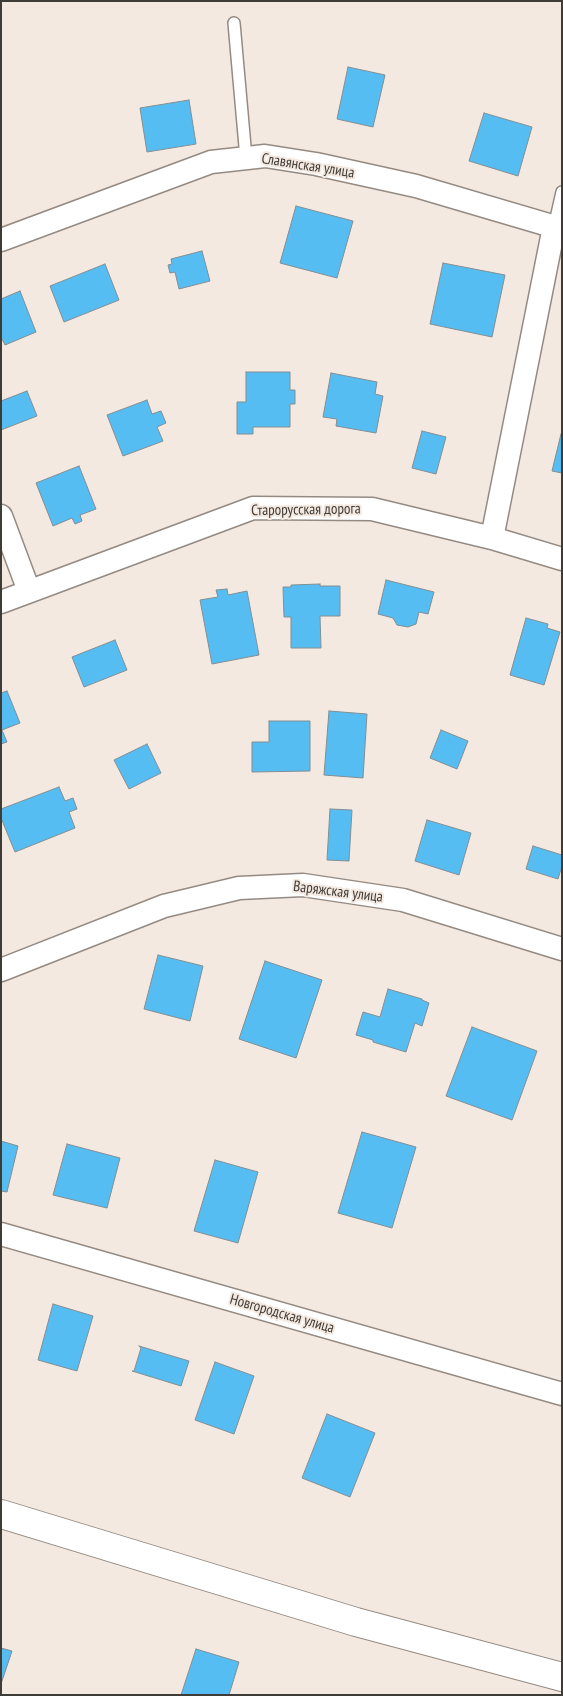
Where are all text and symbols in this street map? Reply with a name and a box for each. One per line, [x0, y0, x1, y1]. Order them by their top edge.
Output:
street label: Славянская улица [260, 150, 356, 182]
street label: Старорусская дорога [251, 500, 361, 520]
street label: Варяжская улица [292, 878, 384, 906]
street label: Новгородская улица [228, 1290, 336, 1338]

